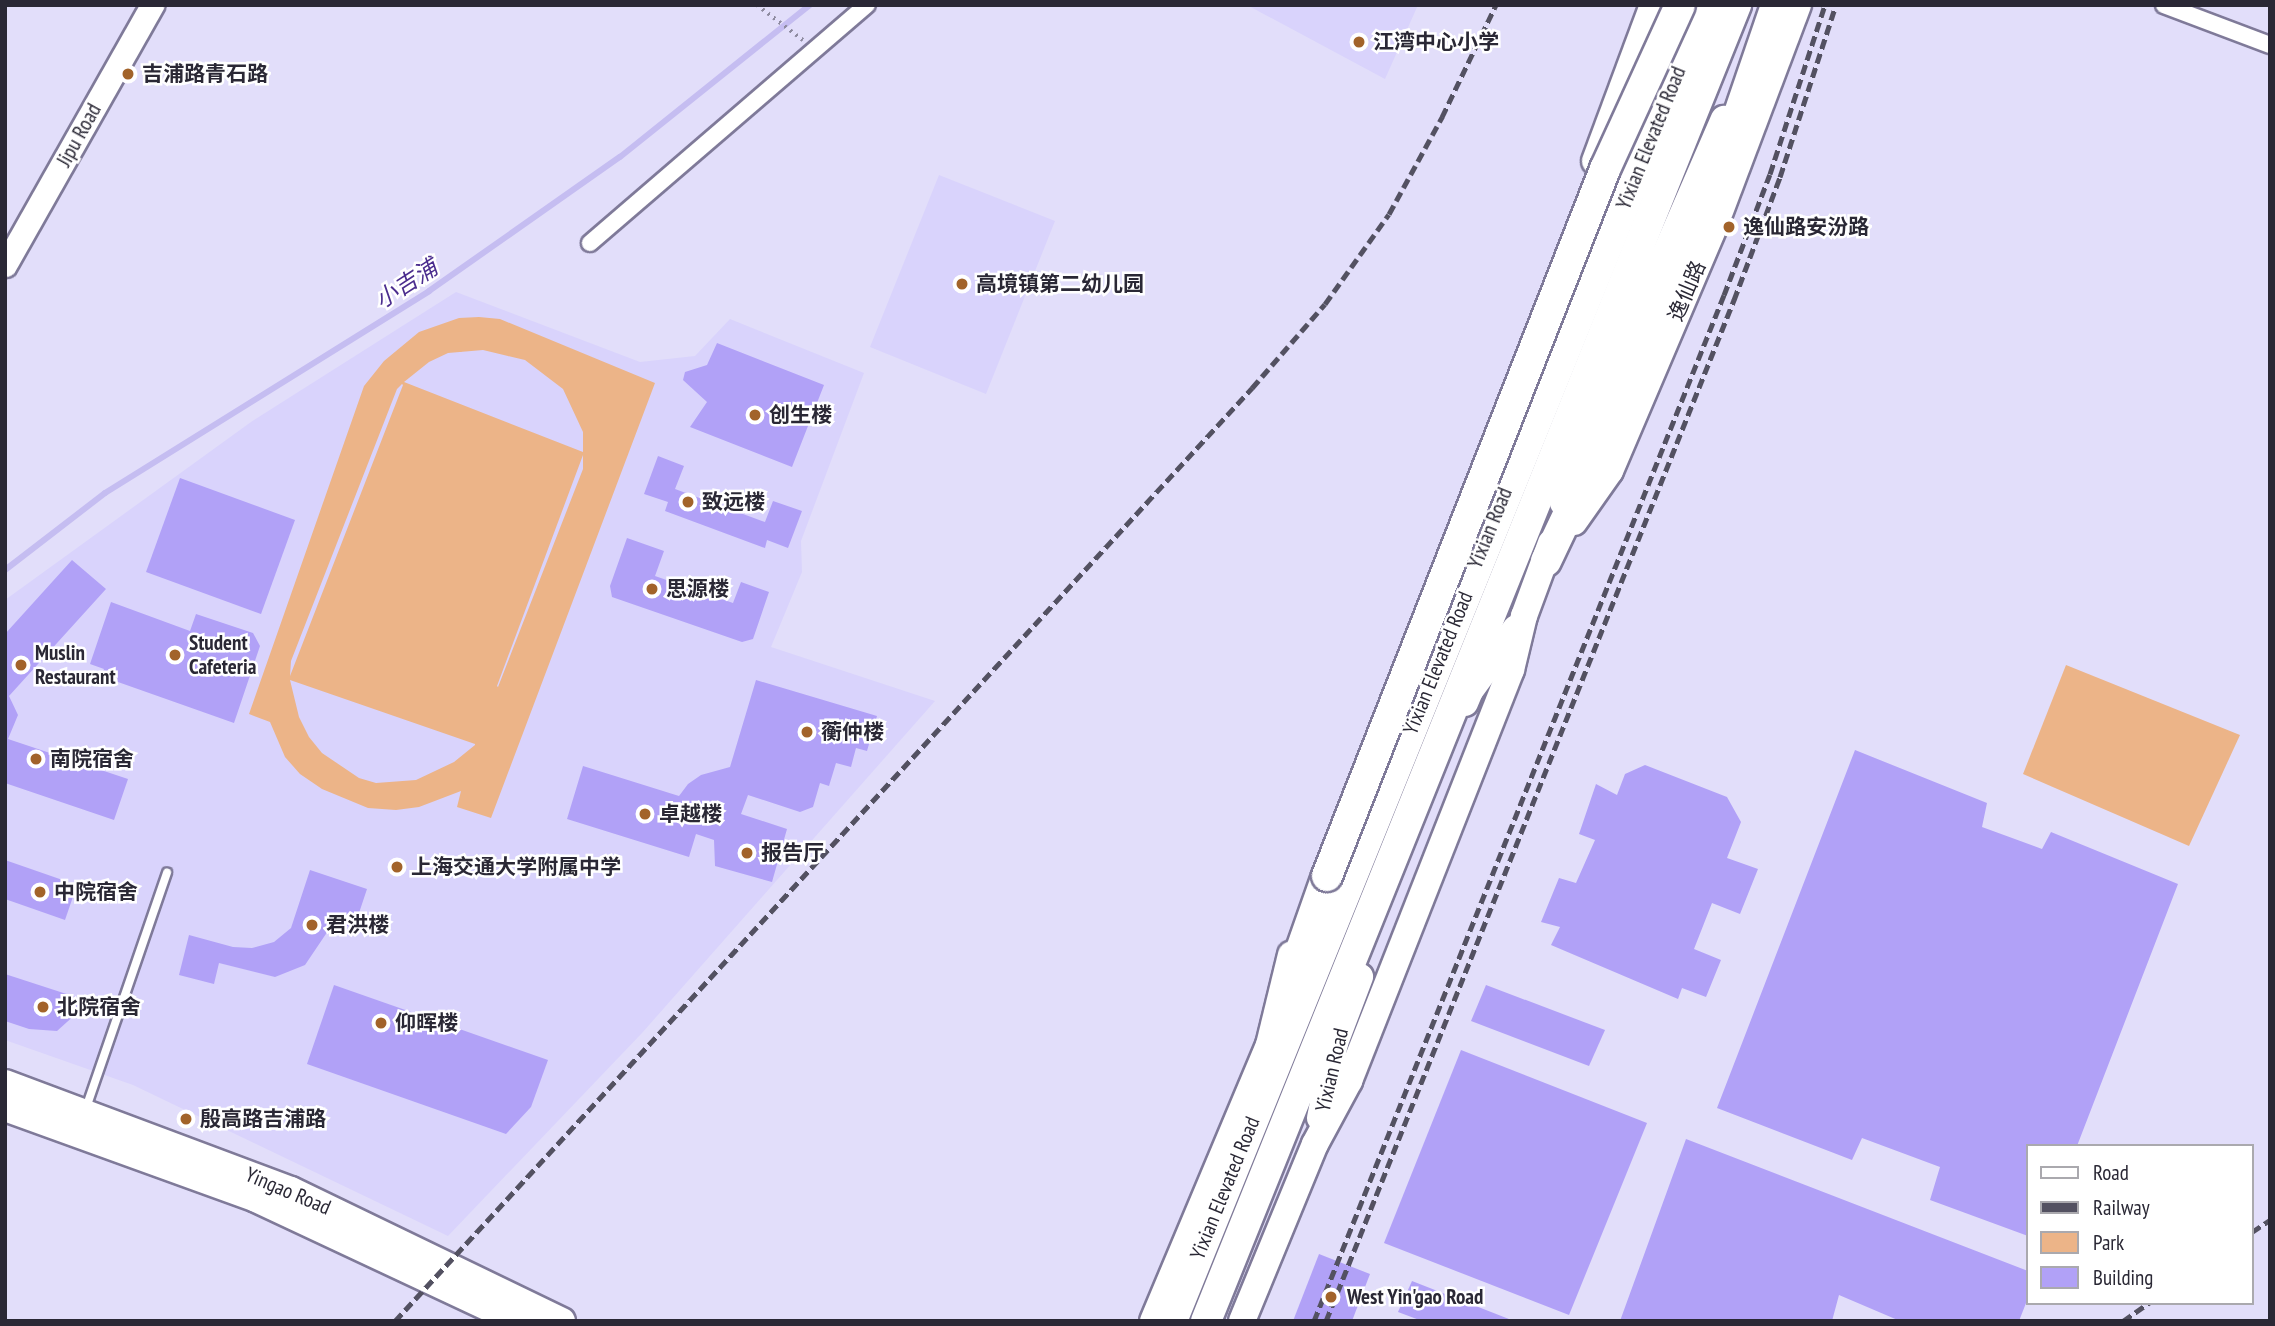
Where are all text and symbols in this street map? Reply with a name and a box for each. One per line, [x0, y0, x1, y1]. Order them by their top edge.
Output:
place label: 江湾中心小学 [1373, 29, 1499, 55]
marker: 江湾中心小学 [1351, 34, 1367, 50]
place label: 吉浦路青石路 [142, 61, 268, 87]
street label: Yixian Elevated Road [1611, 63, 1691, 213]
marker: 吉浦路青石路 [120, 66, 136, 82]
street label: Jipu Road [51, 99, 107, 171]
place label: 逸仙路安汾路 [1743, 214, 1869, 240]
marker: 逸仙路安汾路 [1721, 219, 1737, 235]
water label: 小吉浦 [370, 254, 442, 314]
street label: 逸仙路 [1663, 257, 1711, 325]
place label: 高境镇第二幼儿园 [976, 271, 1144, 297]
marker: 高境镇第二幼儿园 [954, 276, 970, 292]
place label: 创生楼 [769, 402, 832, 428]
marker: 创生楼 [747, 407, 763, 423]
street label: Yixian Road [1462, 484, 1518, 572]
place label: 致远楼 [702, 489, 765, 515]
marker: 致远楼 [680, 494, 696, 510]
place label: 思源楼 [666, 576, 729, 602]
marker: 思源楼 [644, 581, 660, 597]
street label: Yixian Elevated Road [1398, 588, 1478, 738]
place label: Student Cafeteria [189, 630, 256, 680]
place label: Muslin Restaurant [35, 640, 116, 690]
marker: Student Cafeteria [167, 647, 183, 663]
marker: Muslin Restaurant [13, 657, 29, 673]
place label: 蘅仲楼 [821, 719, 884, 745]
marker: 蘅仲楼 [799, 724, 815, 740]
place label: 南院宿舍 [50, 746, 134, 772]
marker: 南院宿舍 [28, 751, 44, 767]
place label: 卓越楼 [659, 801, 722, 827]
marker: 卓越楼 [637, 806, 653, 822]
place label: 报告厅 [761, 840, 824, 866]
marker: 报告厅 [739, 845, 755, 861]
place label: 上海交通大学附属中学 [411, 854, 621, 880]
marker: 上海交通大学附属中学 [389, 859, 405, 875]
place label: 中院宿舍 [54, 879, 138, 905]
marker: 中院宿舍 [32, 884, 48, 900]
place label: 君洪楼 [326, 912, 389, 938]
marker: 君洪楼 [304, 917, 320, 933]
place label: 北院宿舍 [57, 994, 141, 1020]
marker: 北院宿舍 [35, 999, 51, 1015]
place label: 仰晖楼 [395, 1010, 458, 1036]
marker: 仰晖楼 [373, 1015, 389, 1031]
street label: Yixian Road [1310, 1026, 1354, 1114]
place label: 殷高路吉浦路 [200, 1106, 326, 1132]
marker: 殷高路吉浦路 [178, 1111, 194, 1127]
street label: Yixian Elevated Road [1185, 1113, 1265, 1263]
legend [2026, 1144, 2254, 1305]
text: Road [2093, 1159, 2129, 1186]
street label: Yingao Road [242, 1162, 334, 1220]
text: Railway [2093, 1194, 2150, 1221]
text: Park [2093, 1229, 2124, 1256]
text: Building [2093, 1264, 2153, 1291]
place label: West Yin'gao Road [1347, 1284, 1484, 1310]
marker: West Yin'gao Road [1321, 1287, 1341, 1307]

